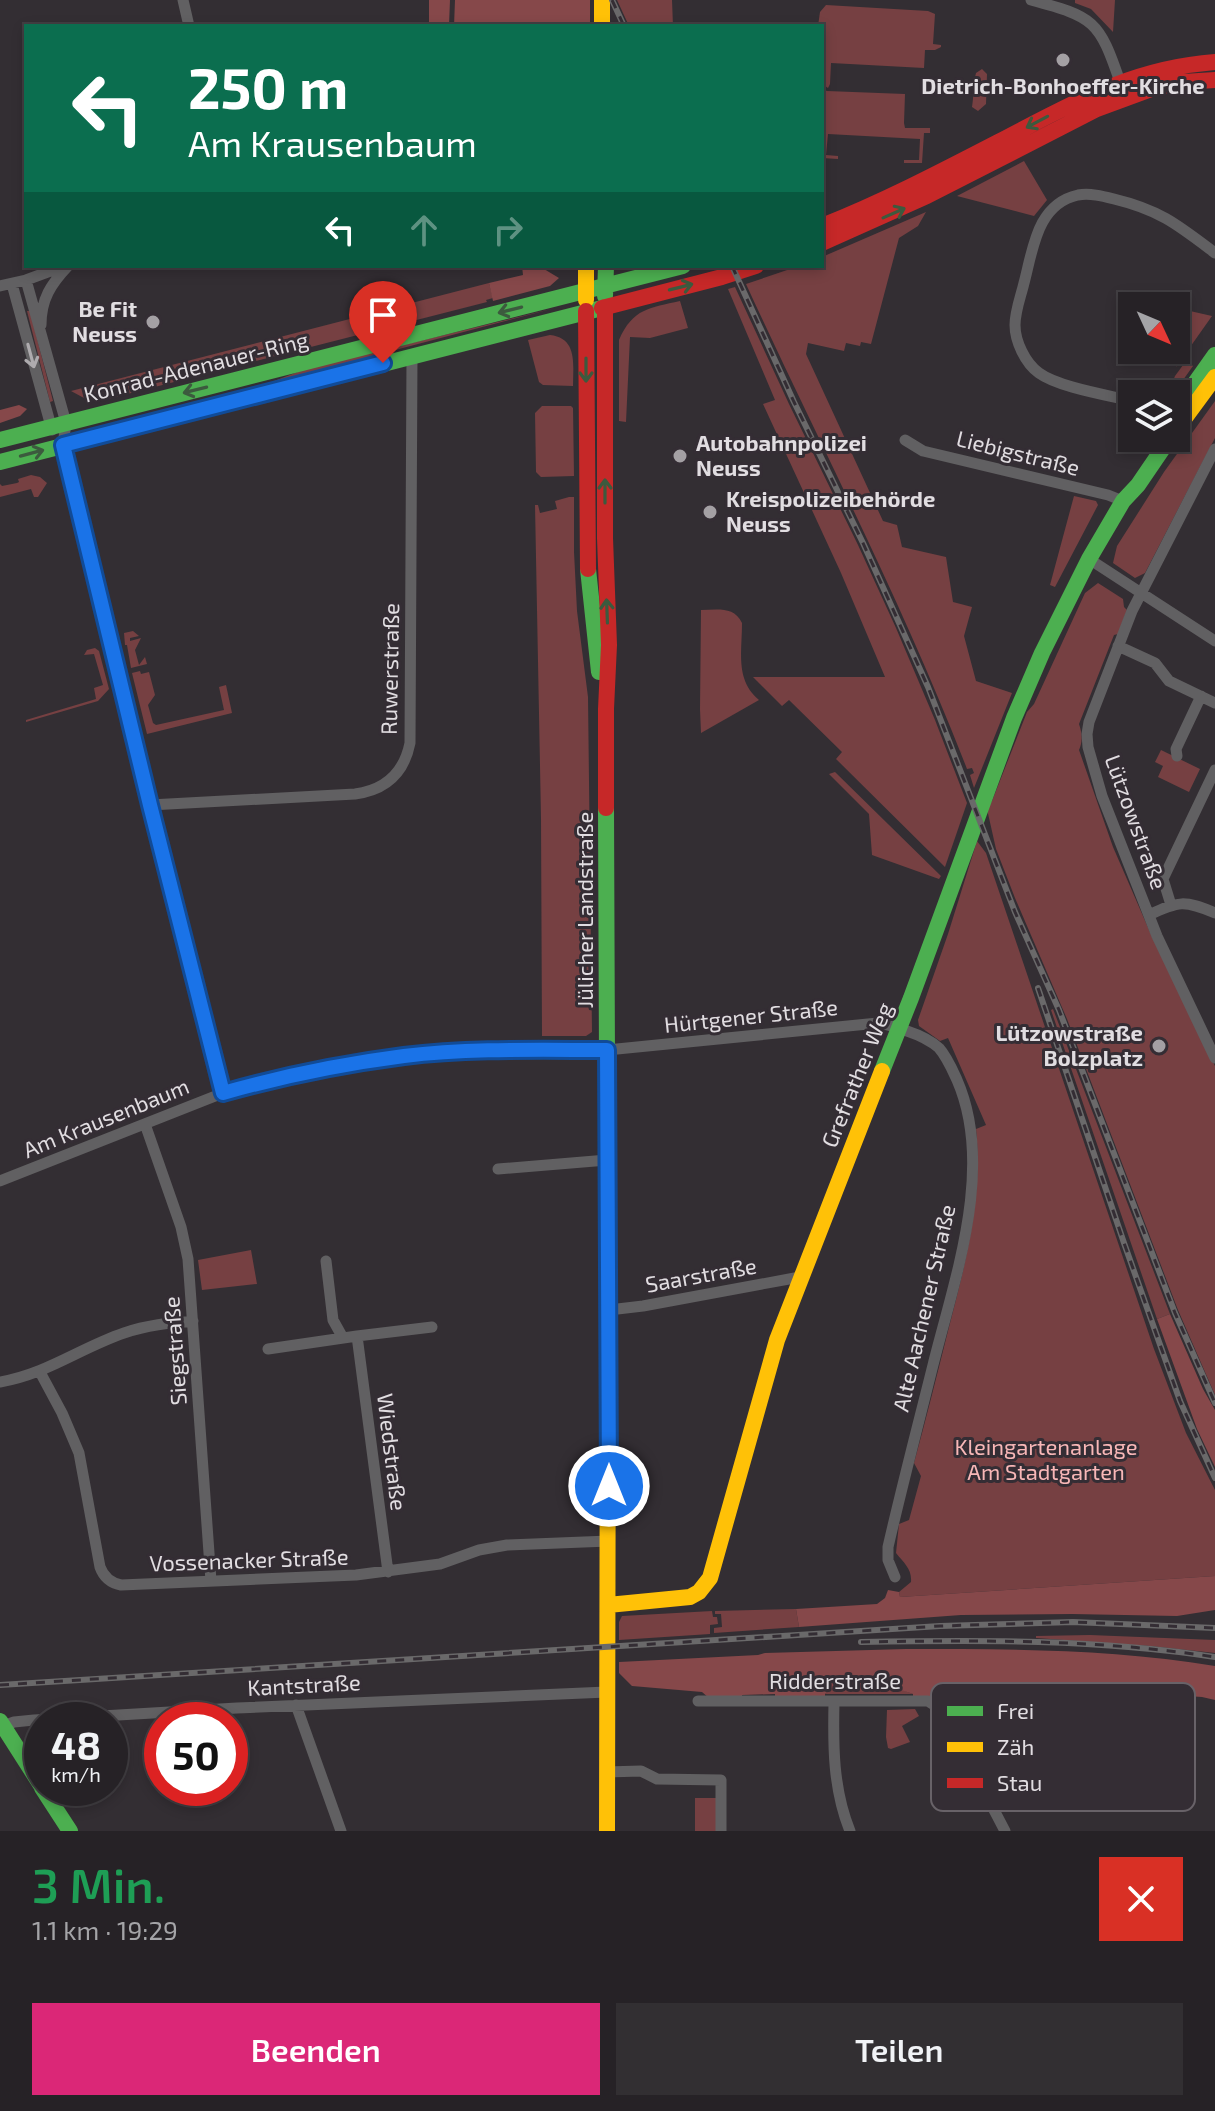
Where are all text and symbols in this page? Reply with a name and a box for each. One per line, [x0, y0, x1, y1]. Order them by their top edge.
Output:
marker: Dietrich-Bonhoeffer-Kirche [1054, 51, 1072, 69]
text: 250 m [188, 53, 348, 120]
icon: left [56, 56, 160, 160]
place label: Dietrich-Bonhoeffer-Kirche [921, 72, 1205, 98]
one-way arrow [1025, 114, 1049, 130]
text: Am Krausenbaum [188, 121, 477, 164]
one-way arrow [881, 204, 905, 219]
icon: left [318, 208, 362, 252]
icon: ahead [402, 208, 446, 252]
icon: right [486, 208, 530, 252]
one-way arrow [668, 279, 693, 294]
pin [349, 281, 417, 363]
north arrow [1118, 292, 1190, 364]
map controls [1118, 292, 1190, 452]
icon: arrive [361, 293, 405, 337]
place label: Be Fit Neuss [72, 295, 137, 346]
one-way arrow [498, 303, 524, 318]
marker: Be Fit Neuss [144, 313, 162, 331]
street label: Konrad-Adenauer-Ring [81, 326, 311, 407]
one-way arrow [25, 342, 40, 368]
one-way arrow [578, 356, 594, 383]
button: layers [1118, 380, 1190, 452]
one-way arrow [183, 384, 209, 399]
street label: Liebigstraße [954, 424, 1083, 480]
place label: Autobahnpolizei Neuss [696, 429, 867, 480]
one-way arrow [18, 445, 44, 460]
marker: Autobahnpolizei Neuss [671, 447, 689, 465]
one-way arrow [597, 478, 613, 505]
place label: Kreispolizeibehörde Neuss [726, 485, 935, 536]
marker: Kreispolizeibehörde Neuss [701, 503, 719, 521]
one-way arrow [600, 598, 615, 625]
street label: Ruwerstraße [375, 603, 403, 735]
street label: Lützowstraße [1101, 751, 1173, 892]
street label: Jülicher Landstraße [571, 812, 597, 1008]
street label: Hürtgener Straße [663, 993, 839, 1037]
street label: Grefrather Weg [815, 998, 897, 1151]
place label: Lützowstraße Bolzplatz [996, 1019, 1143, 1070]
marker: Lützowstraße Bolzplatz [1150, 1037, 1168, 1055]
street label: Am Krausenbaum [19, 1072, 192, 1162]
street label: Alte Aachener Straße [887, 1202, 960, 1414]
street label: Saarstraße [643, 1251, 758, 1297]
street label: Siegstraße [157, 1296, 191, 1406]
street label: Wiedstraße [373, 1392, 413, 1512]
park label: Kleingartenanlage Am Stadtgarten [954, 1433, 1138, 1484]
position arrow [567, 1444, 651, 1528]
street label: Vossenacker Straße [149, 1543, 349, 1575]
street label: Ridderstraße [769, 1667, 901, 1693]
street label: Kantstraße [247, 1668, 361, 1700]
legend [931, 1683, 1195, 1811]
text: Frei [997, 1697, 1034, 1723]
speed limit sign: 50 [144, 1702, 248, 1806]
text: 48 [51, 1720, 101, 1768]
text: Zäh [997, 1733, 1034, 1759]
text: km/h [51, 1762, 101, 1786]
text: Stau [997, 1769, 1042, 1795]
text: 3 Min. [32, 1855, 165, 1913]
button: close [1099, 1857, 1183, 1941]
text: 1.1 km · 19:29 [32, 1914, 178, 1945]
button: Beenden [32, 2003, 600, 2095]
button: Teilen [616, 2003, 1183, 2095]

